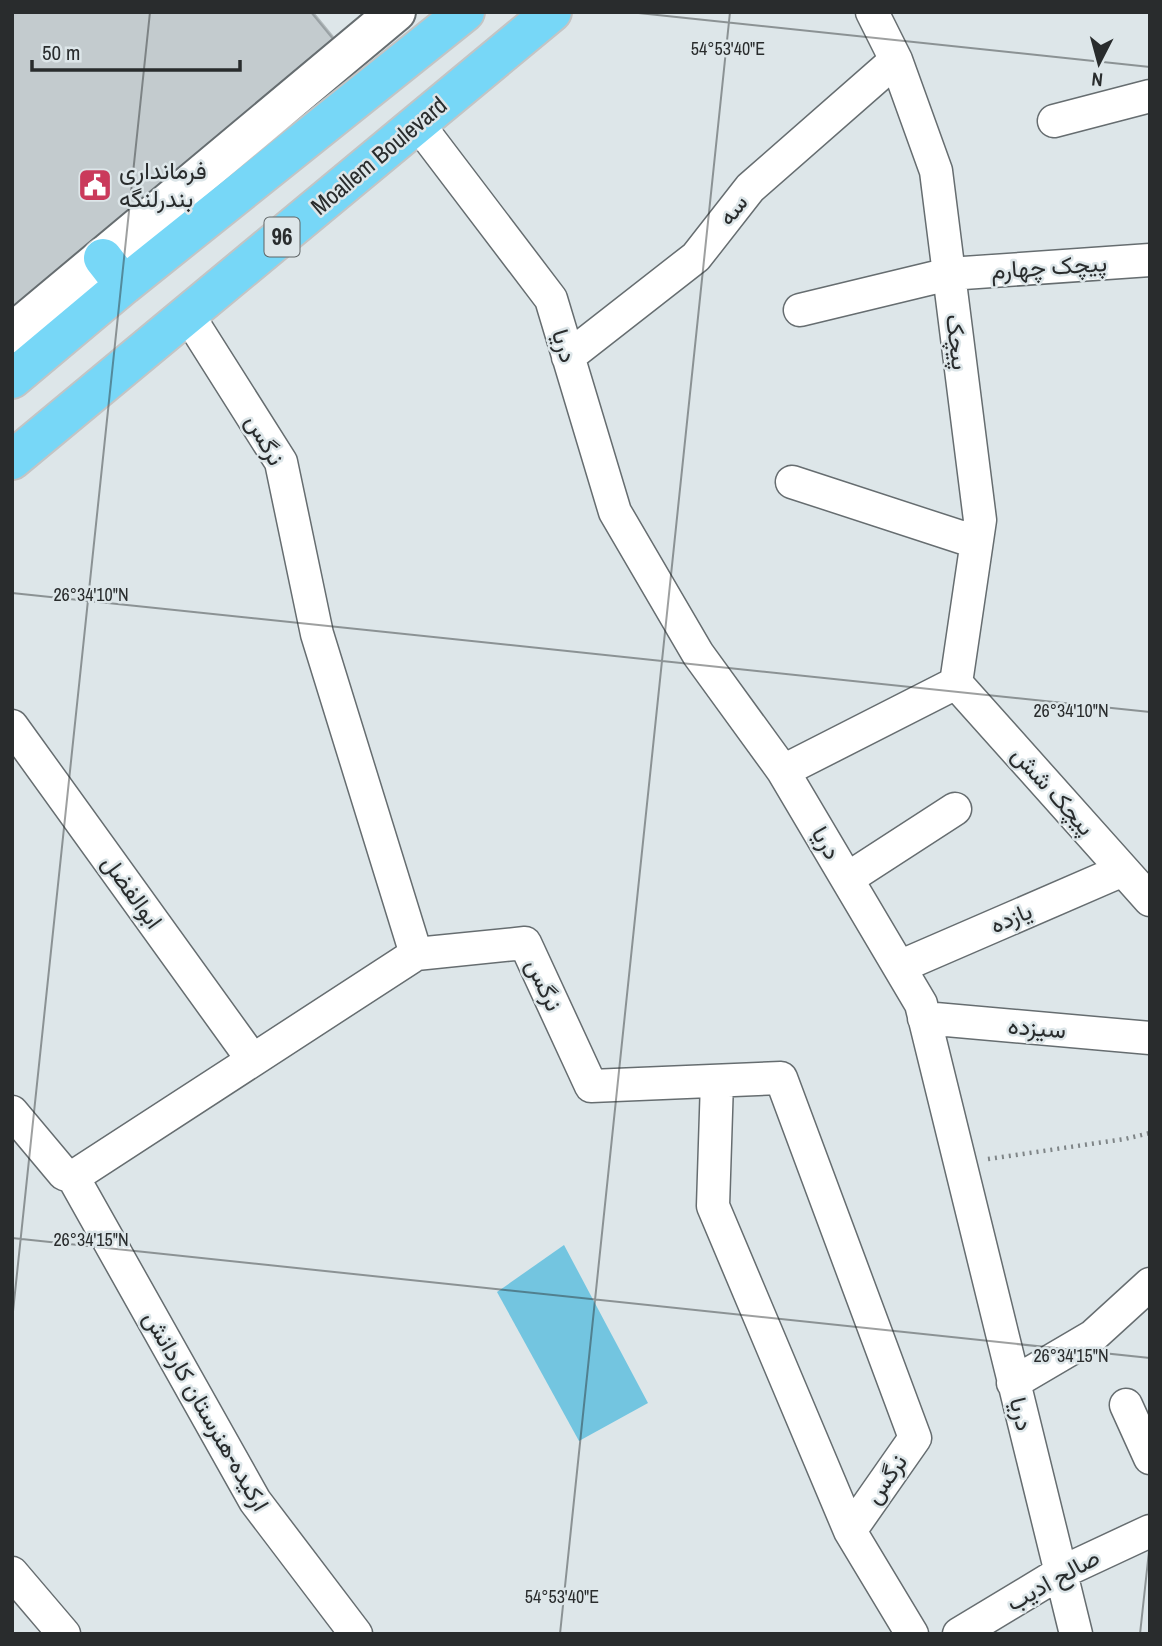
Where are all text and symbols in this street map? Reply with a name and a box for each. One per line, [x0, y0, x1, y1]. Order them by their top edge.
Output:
scale bar [32, 28, 240, 72]
north arrow [1064, 28, 1134, 98]
text: 54°53'40"E [691, 36, 765, 61]
text: 50 m [42, 38, 80, 67]
text: N [1090, 66, 1104, 93]
street label: Moallem Boulevard [304, 89, 453, 222]
place label: فرمانداری بندرلنگه [119, 154, 207, 214]
public building icon: فرمانداری بندرلنگه [76, 166, 114, 204]
street label: سه [710, 187, 754, 232]
road number: 96 [264, 218, 300, 256]
street label: پیچک چهارم [990, 246, 1108, 287]
street label: پیچک [938, 312, 977, 372]
street label: دریا [545, 325, 585, 366]
street label: نرگس [239, 408, 293, 471]
text: 26°34'10"N [53, 582, 129, 607]
text: 26°34'10"N [1033, 698, 1109, 723]
street label: پیچک شش [1004, 739, 1102, 843]
street label: دریا [805, 820, 849, 865]
street label: ابوالفضل [95, 848, 171, 935]
street label: یازده [985, 894, 1037, 940]
street label: نرگس [519, 953, 571, 1016]
street label: سیزده [1007, 1009, 1068, 1045]
text: 26°34'15"N [53, 1227, 129, 1252]
street label: ارکیده-هنرستان کاردانش [136, 1304, 277, 1517]
text: 26°34'15"N [1033, 1343, 1109, 1368]
street label: دریا [1002, 1394, 1042, 1434]
street label: نرگس [857, 1447, 914, 1510]
street label: صالح ادیب [1000, 1540, 1106, 1620]
text: 54°53'40"E [525, 1584, 599, 1609]

